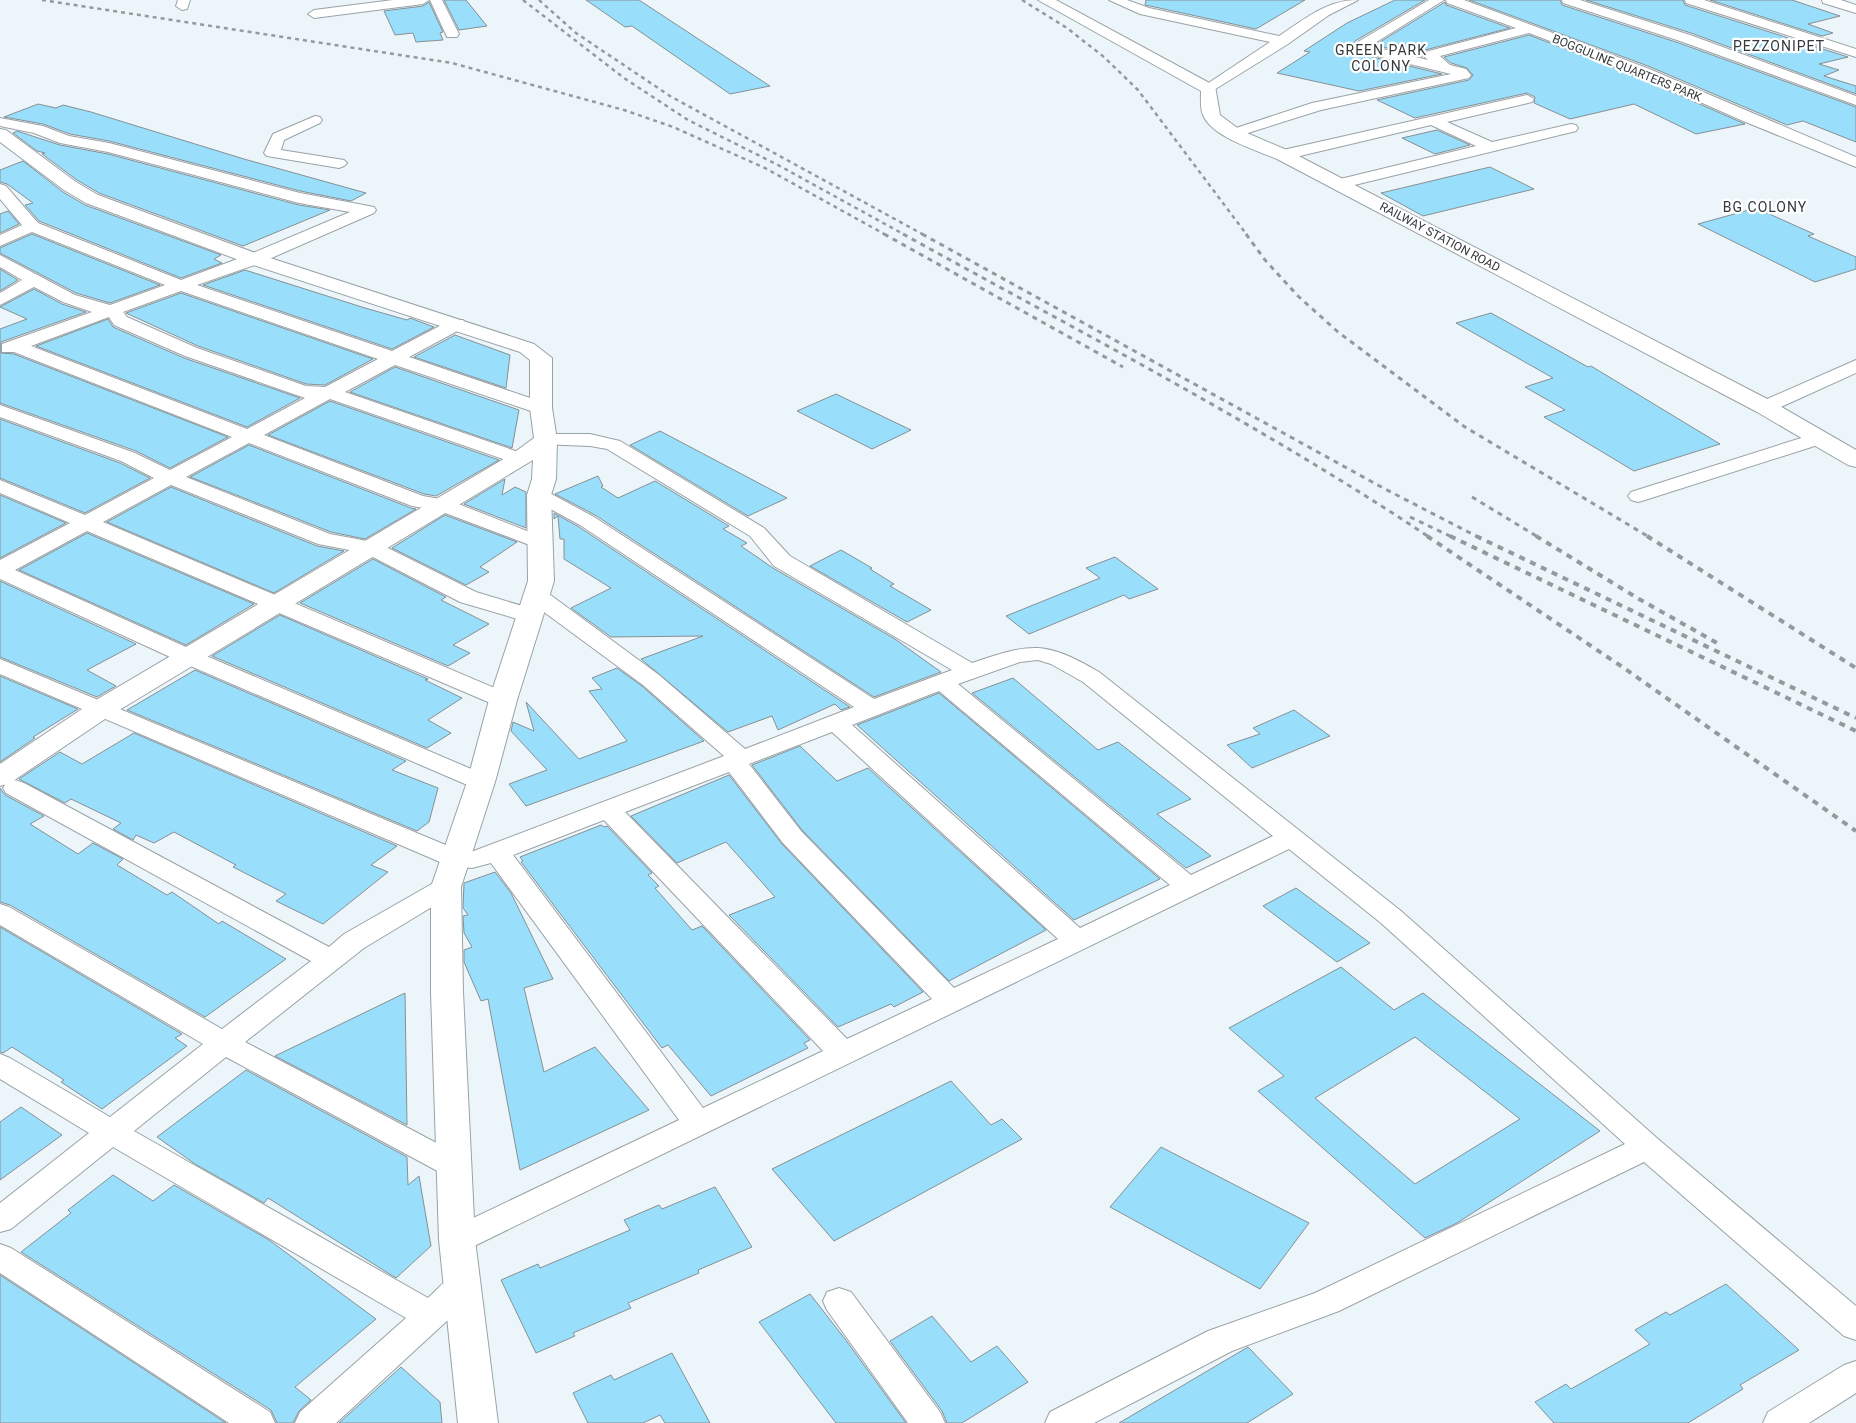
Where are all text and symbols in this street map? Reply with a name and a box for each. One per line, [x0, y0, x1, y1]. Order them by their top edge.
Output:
street label: BOGGULINE QUARTERS PARK [1550, 32, 1704, 105]
district label: PEZZONIPET [1733, 38, 1825, 54]
district label: GREEN PARK COLONY [1335, 42, 1427, 74]
street label: RAILWAY STATION ROAD [1377, 199, 1503, 275]
district label: BG COLONY [1723, 199, 1807, 215]

